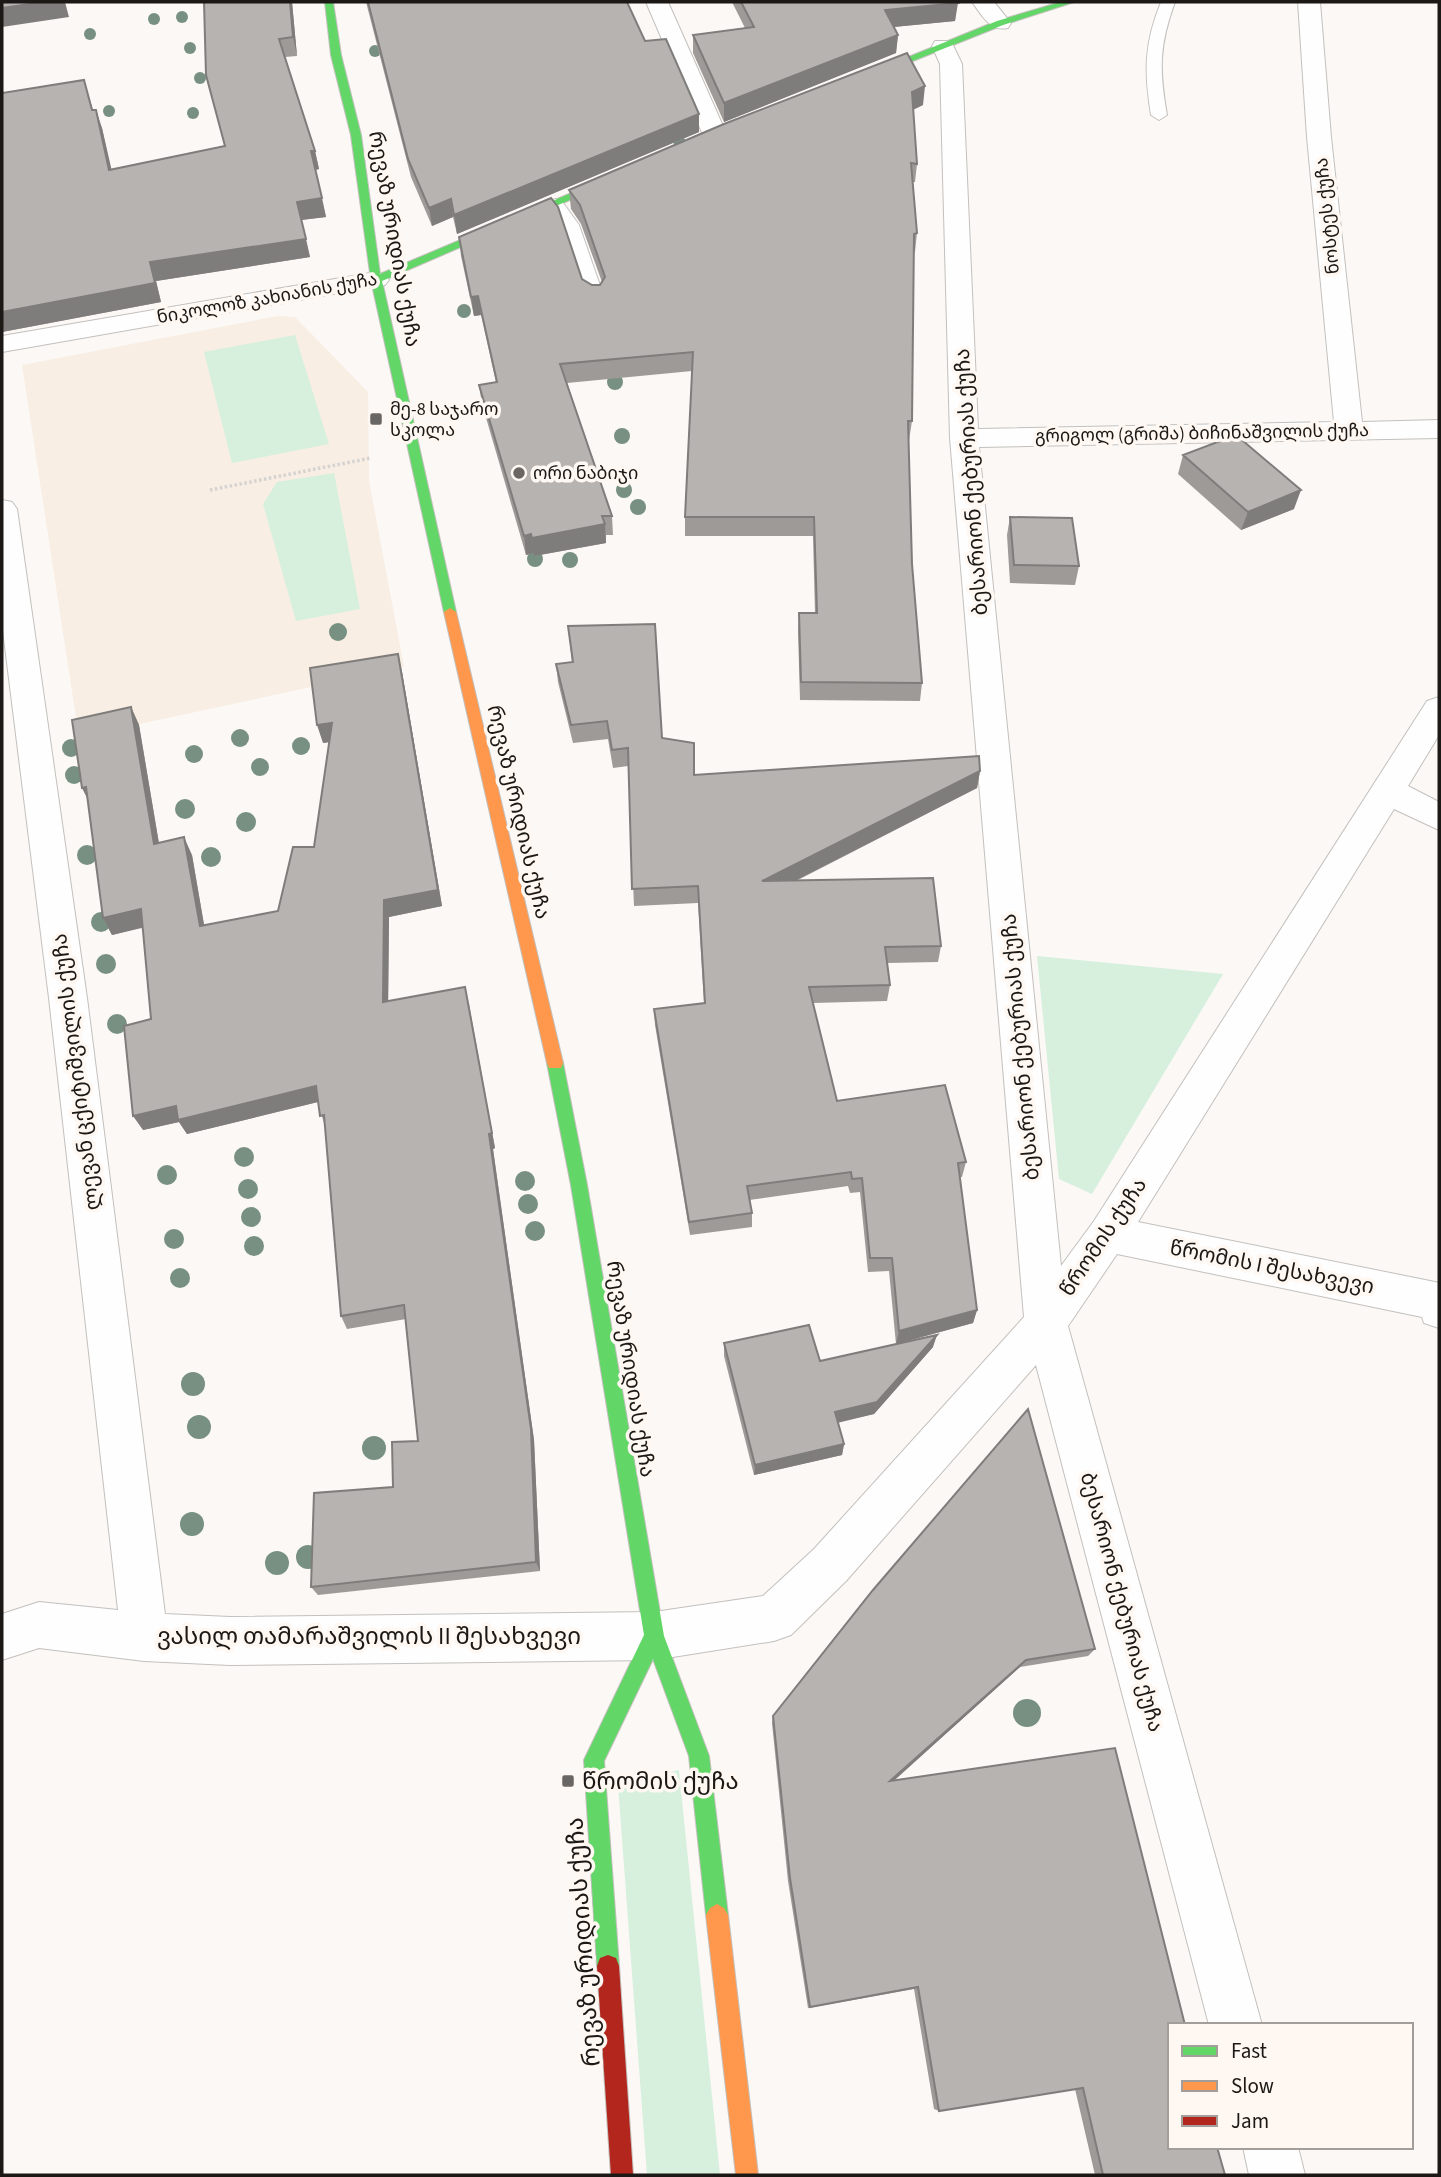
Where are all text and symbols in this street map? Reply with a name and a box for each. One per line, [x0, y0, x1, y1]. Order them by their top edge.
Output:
street label: რევაზ ურიდიას ქუჩა [361, 129, 429, 349]
street label: ნოსტეს ქუჩა [1309, 156, 1346, 275]
street label: ნიკოლოზ კახიანის ქუჩა [155, 267, 379, 330]
street label: ბესარიონ ქებურიას ქუჩა [947, 347, 995, 617]
place label: მე-8 საჯარო სკოლა [390, 397, 499, 443]
marker: მე-8 საჯარო სკოლა [368, 411, 384, 427]
street label: გრიგოლ (გრიშა) ბიჩინაშვილის ქუჩა [1035, 418, 1369, 449]
place label: ორი ნაბიჯი [533, 461, 638, 486]
marker: ორი ნაბიჯი [511, 465, 527, 481]
street label: რევაზ ურიდიას ქუჩა [480, 702, 558, 922]
street label: ბესარიონ ქებურიას ქუჩა [993, 912, 1047, 1182]
street label: ლევან ცქიტიშვილის ქუჩა [44, 932, 108, 1212]
street label: წრომის ქუჩა [1052, 1172, 1154, 1302]
street label: წრომის I შესახვევი [1167, 1232, 1377, 1302]
street label: რევაზ ურიდიას ქუჩა [599, 1259, 663, 1479]
street label: ბესარიონ ქებურიას ქუჩა [1073, 1469, 1171, 1735]
street label: ვასილ თამარაშვილის II შესახვევი [157, 1619, 581, 1654]
place label: წრომის ქუჩა [582, 1764, 739, 1799]
marker: წრომის ქუჩა [560, 1773, 576, 1789]
street label: რევაზ ურიდიას ქუჩა [557, 1816, 610, 2068]
legend [1168, 2023, 1413, 2149]
text: Fast [1231, 2036, 1267, 2066]
text: Slow [1231, 2071, 1274, 2101]
text: Jam [1231, 2106, 1269, 2136]

